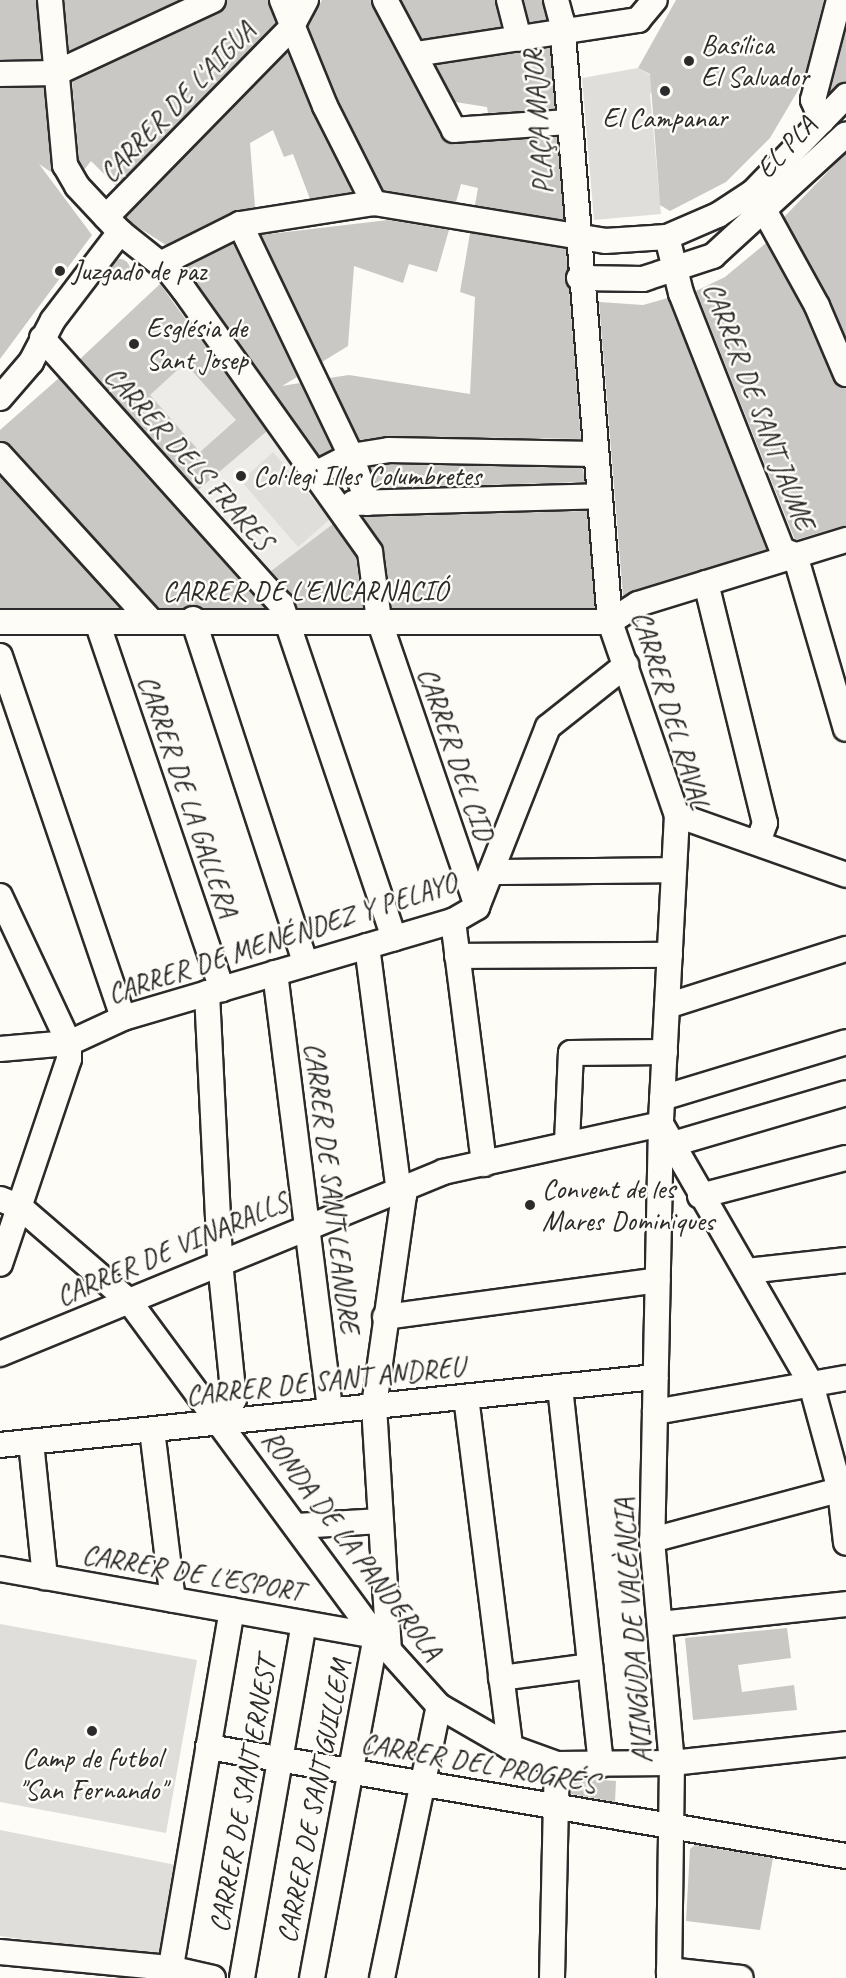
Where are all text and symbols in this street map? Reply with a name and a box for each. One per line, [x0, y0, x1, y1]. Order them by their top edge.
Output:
street label: CARRER DE L'AIGUA [92, 15, 262, 189]
place label: Basílica El Salvador [701, 28, 809, 94]
street label: PLAÇA MAJOR [516, 49, 560, 195]
marker: Basílica El Salvador [682, 54, 696, 68]
marker: El Campanar [658, 84, 672, 98]
place label: El Campanar [603, 101, 727, 135]
street label: EL PLA [749, 109, 823, 185]
place label: Juzgado de paz [72, 254, 207, 288]
marker: Juzgado de paz [53, 264, 67, 278]
street label: CARRER DE SANT JAUME [697, 278, 821, 534]
place label: Església de Sant Josep [146, 311, 248, 377]
marker: Església de Sant Josep [127, 337, 141, 351]
street label: CARRER DELS FRARES [98, 360, 280, 556]
place label: Col·legi Illes Columbretes [253, 459, 483, 493]
marker: Col·legi Illes Columbretes [234, 469, 248, 483]
street label: CARRER DE L'ENCARNACIÓ [163, 574, 447, 608]
street label: CARRER DEL RAVAL [625, 607, 717, 813]
street label: CARRER DEL CID [411, 663, 501, 845]
street label: CARRER DE LA GALLERA [131, 671, 245, 921]
street label: CARRER DE MENÉNDEZ Y PELAYO [104, 866, 460, 1010]
street label: CARRER DE SANT LEANDRE [298, 1041, 366, 1335]
place label: Convent de les Mares Dominiques [542, 1172, 715, 1238]
street label: CARRER DE VINARALLS [52, 1185, 292, 1313]
marker: Convent de les Mares Dominiques [523, 1198, 537, 1212]
street label: CARRER DE SANT ANDREU [184, 1350, 466, 1412]
street label: RONDA DE LA PANDEROLA [255, 1424, 449, 1666]
street label: AVINGUDA DE VALÈNCIA [607, 1498, 659, 1764]
street label: CARRER DE L'ESPORT [80, 1537, 306, 1609]
street label: CARRER DE SANT ERNEST [202, 1656, 284, 1934]
street label: CARRER DE SANT GUILLEM [270, 1658, 358, 1944]
marker: Camp de futbol "San Fernando" [85, 1724, 99, 1738]
street label: CARRER DEL PROGRÉS [358, 1726, 600, 1800]
place label: Camp de futbol "San Fernando" [19, 1741, 165, 1807]

